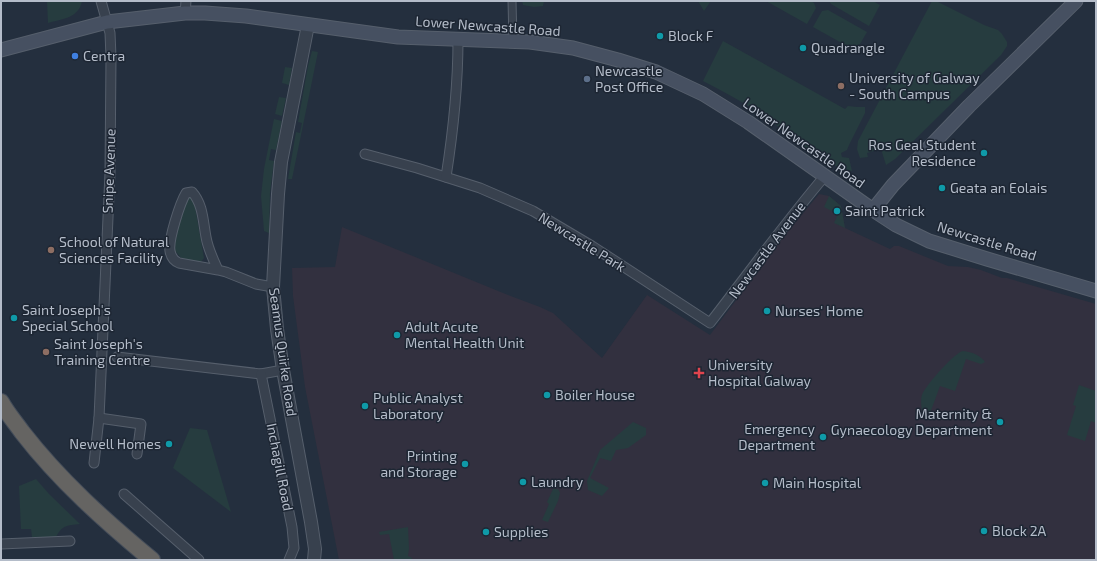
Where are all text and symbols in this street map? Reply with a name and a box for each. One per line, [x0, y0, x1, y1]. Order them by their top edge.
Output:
street label: Lower Newcastle Road [415, 12, 561, 39]
place label: Block F [668, 27, 714, 44]
marker: Block F [655, 31, 665, 41]
place label: Quadrangle [811, 39, 885, 56]
marker: Quadrangle [798, 43, 808, 53]
place label: Centra [83, 47, 125, 64]
marker: Centra [70, 51, 80, 61]
place label: Newcastle Post Office [595, 62, 663, 95]
place label: University of Galway - South Campus [849, 69, 980, 102]
marker: Newcastle Post Office [582, 74, 592, 84]
marker: University of Galway - South Campus [836, 81, 846, 91]
street label: Lower Newcastle Road [740, 94, 869, 191]
street label: Snipe Avenue [99, 128, 118, 214]
place label: Ros Geal Student Residence [868, 136, 976, 169]
marker: Ros Geal Student Residence [979, 148, 989, 158]
place label: Geata an Eolais [950, 179, 1047, 196]
marker: Geata an Eolais [937, 183, 947, 193]
street label: Newcastle Avenue [725, 198, 809, 302]
place label: Saint Patrick [845, 202, 925, 219]
marker: Saint Patrick [832, 206, 842, 216]
street label: Newcastle Park [536, 208, 629, 275]
street label: Newcastle Road [935, 217, 1039, 264]
place label: School of Natural Sciences Facility [59, 233, 170, 266]
marker: School of Natural Sciences Facility [46, 245, 56, 255]
street label: Seamus Quirke Road [266, 286, 301, 417]
place label: Saint Joseph's Special School [22, 301, 114, 334]
place label: Nurses' Home [775, 302, 863, 319]
marker: Nurses' Home [762, 306, 772, 316]
marker: Saint Joseph's Special School [9, 313, 19, 323]
place label: Adult Acute Mental Health Unit [405, 318, 524, 351]
marker: Adult Acute Mental Health Unit [392, 330, 402, 340]
place label: Saint Joseph's Training Centre [54, 335, 150, 368]
marker: Saint Joseph's Training Centre [41, 347, 51, 357]
place label: University Hospital Galway [708, 356, 812, 389]
marker: University Hospital Galway [693, 367, 705, 379]
place label: Boiler House [555, 386, 635, 403]
place label: Public Analyst Laboratory [373, 389, 463, 422]
marker: Boiler House [542, 390, 552, 400]
marker: Public Analyst Laboratory [360, 401, 370, 411]
place label: Maternity & Gynaecology Department [831, 405, 992, 438]
marker: Maternity & Gynaecology Department [995, 417, 1005, 427]
place label: Emergency Department [738, 420, 816, 453]
street label: Inchagill Road [264, 422, 297, 512]
marker: Emergency Department [818, 432, 828, 442]
place label: Newell Homes [69, 435, 161, 452]
marker: Newell Homes [164, 439, 174, 449]
place label: Printing and Storage [380, 447, 457, 480]
marker: Printing and Storage [460, 459, 470, 469]
place label: Laundry [531, 473, 584, 490]
place label: Main Hospital [773, 474, 862, 491]
marker: Laundry [518, 477, 528, 487]
marker: Main Hospital [760, 478, 770, 488]
place label: Block 2A [992, 522, 1047, 539]
place label: Supplies [494, 523, 548, 540]
marker: Block 2A [979, 526, 989, 536]
marker: Supplies [481, 527, 491, 537]

